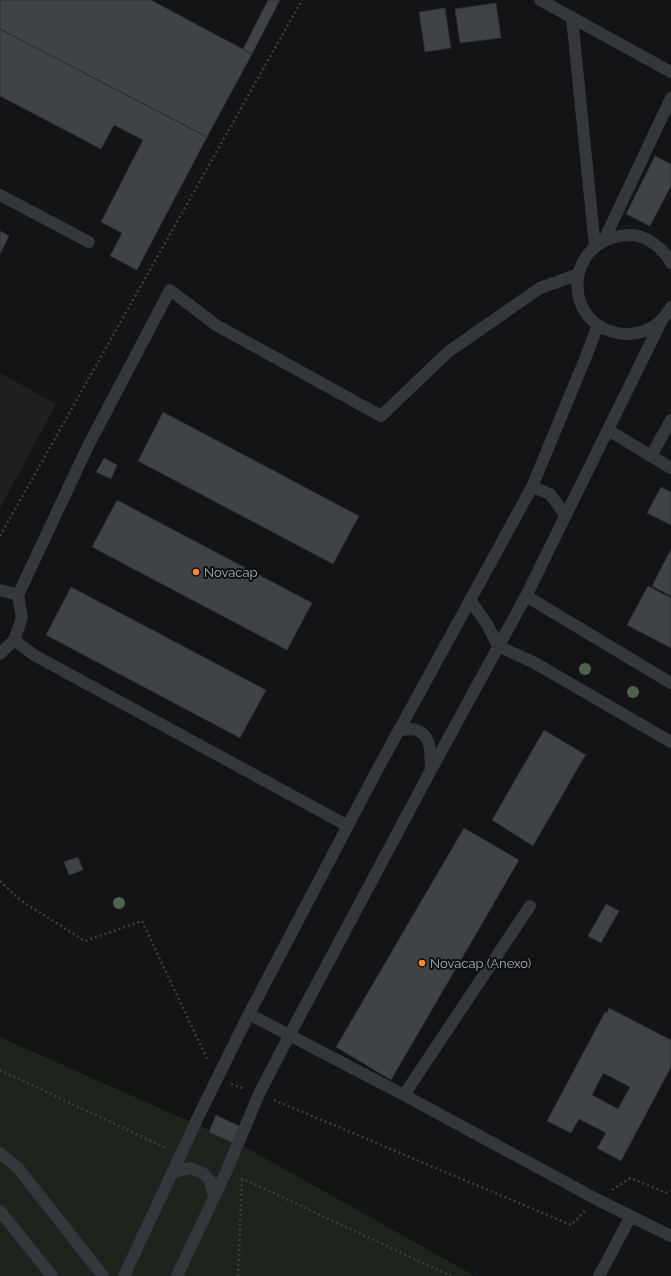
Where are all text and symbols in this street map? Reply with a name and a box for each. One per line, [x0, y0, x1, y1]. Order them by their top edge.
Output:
place label: Novacap [204, 565, 258, 580]
marker: Novacap [191, 567, 201, 577]
place label: Novacap (Anexo) [430, 956, 531, 971]
marker: Novacap (Anexo) [417, 958, 427, 968]

